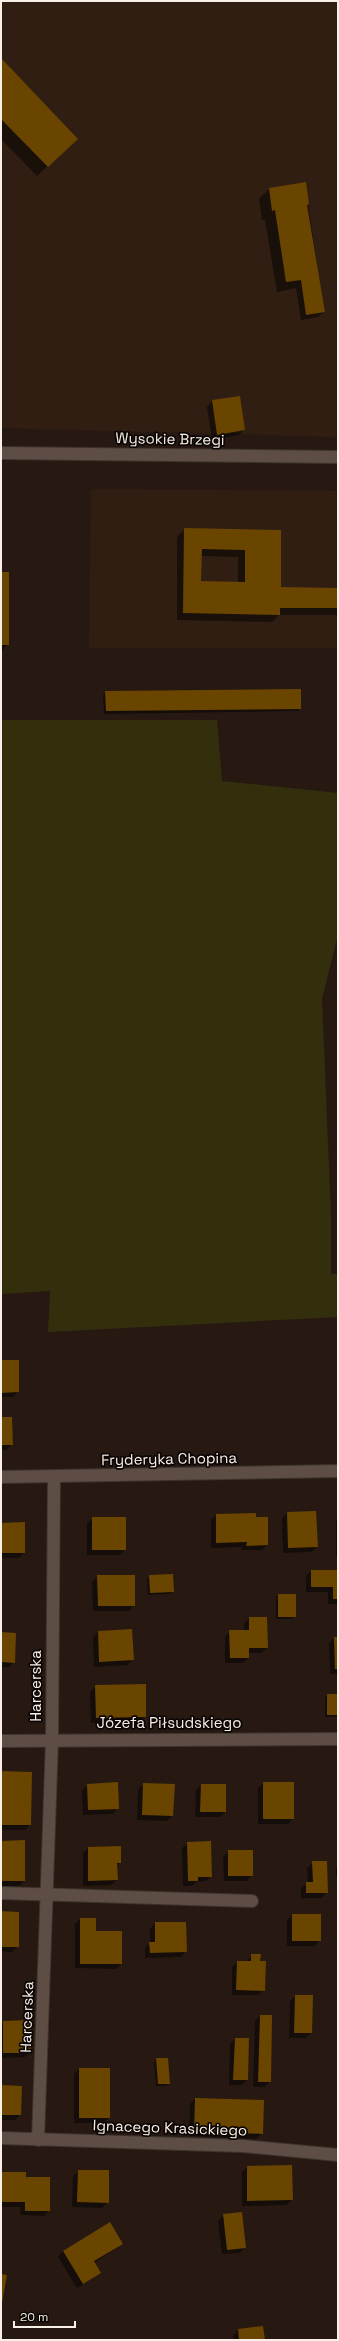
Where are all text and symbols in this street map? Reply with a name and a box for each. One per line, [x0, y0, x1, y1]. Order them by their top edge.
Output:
street label: Wysokie Brzegi [115, 428, 225, 449]
street label: Fryderyka Chopina [101, 1448, 237, 1469]
street label: Harcerska [26, 1650, 45, 1722]
street label: Józefa Piłsudskiego [97, 1713, 242, 1732]
street label: Harcerska [16, 1980, 37, 2053]
street label: Ignacego Krasickiego [92, 2115, 248, 2140]
scale bar [14, 2303, 75, 2329]
text: 20 m [20, 2309, 48, 2325]

